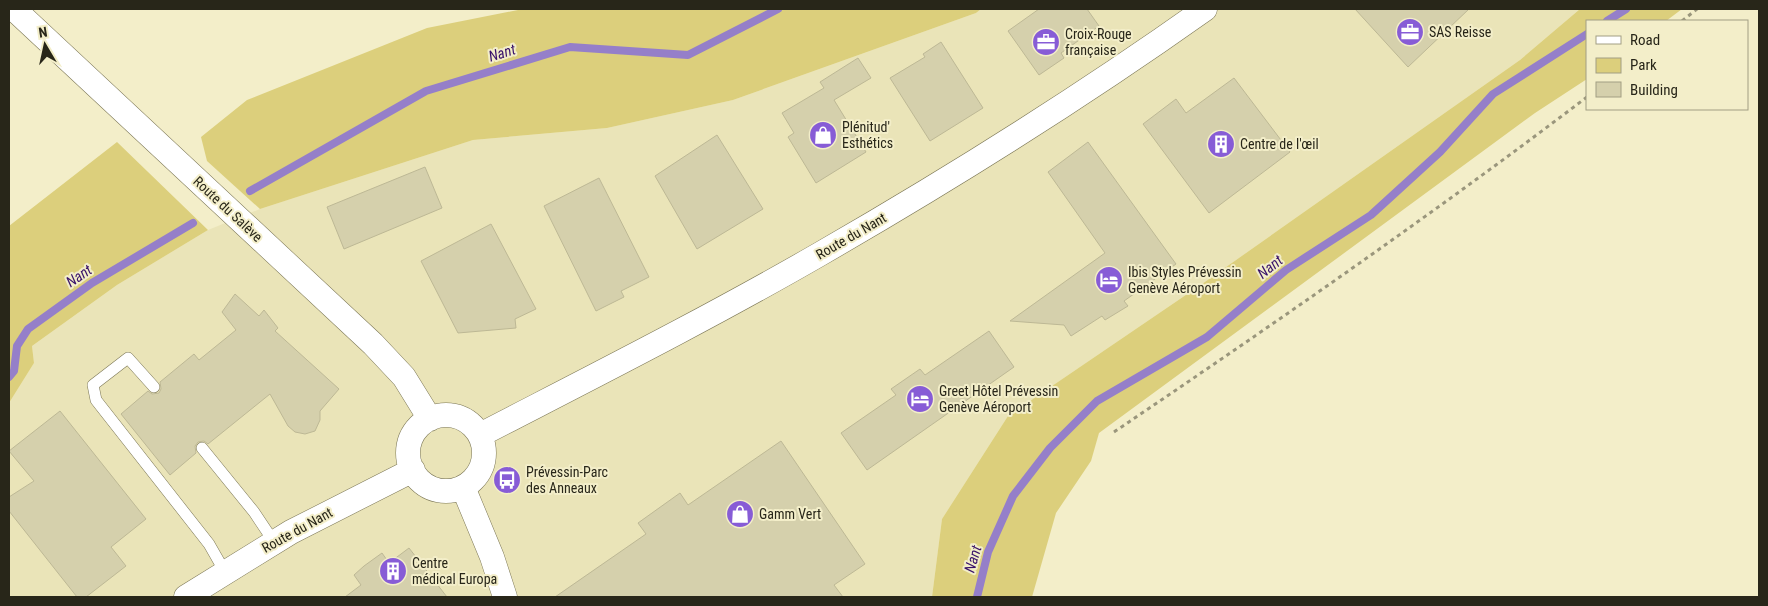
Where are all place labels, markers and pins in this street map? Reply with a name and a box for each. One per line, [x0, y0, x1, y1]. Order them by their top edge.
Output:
office icon: SAS Reisse [1395, 17, 1425, 47]
place label: SAS Reisse [1429, 24, 1492, 40]
place label: Croix-Rouge française [1065, 26, 1132, 58]
office icon: Croix-Rouge française [1031, 27, 1061, 57]
place label: Plénitud' Esthétics [842, 119, 893, 151]
shop icon: Plénitud' Esthétics [808, 120, 838, 150]
building icon: Centre de l'œil [1206, 129, 1236, 159]
place label: Centre de l'œil [1240, 136, 1319, 152]
place label: Ibis Styles Prévessin Genève Aéroport [1128, 264, 1241, 296]
hotel icon: Ibis Styles Prévessin Genève Aéroport [1094, 265, 1124, 295]
place label: Greet Hôtel Prévessin Genève Aéroport [939, 383, 1058, 415]
hotel icon: Greet Hôtel Prévessin Genève Aéroport [905, 384, 935, 414]
place label: Prévessin-Parc des Anneaux [526, 464, 608, 496]
bus stop icon: Prévessin-Parc des Anneaux [492, 465, 522, 495]
shop icon: Gamm Vert [725, 499, 755, 529]
place label: Gamm Vert [759, 506, 821, 522]
place label: Centre médical Europa [412, 555, 497, 587]
building icon: Centre médical Europa [378, 556, 408, 586]

